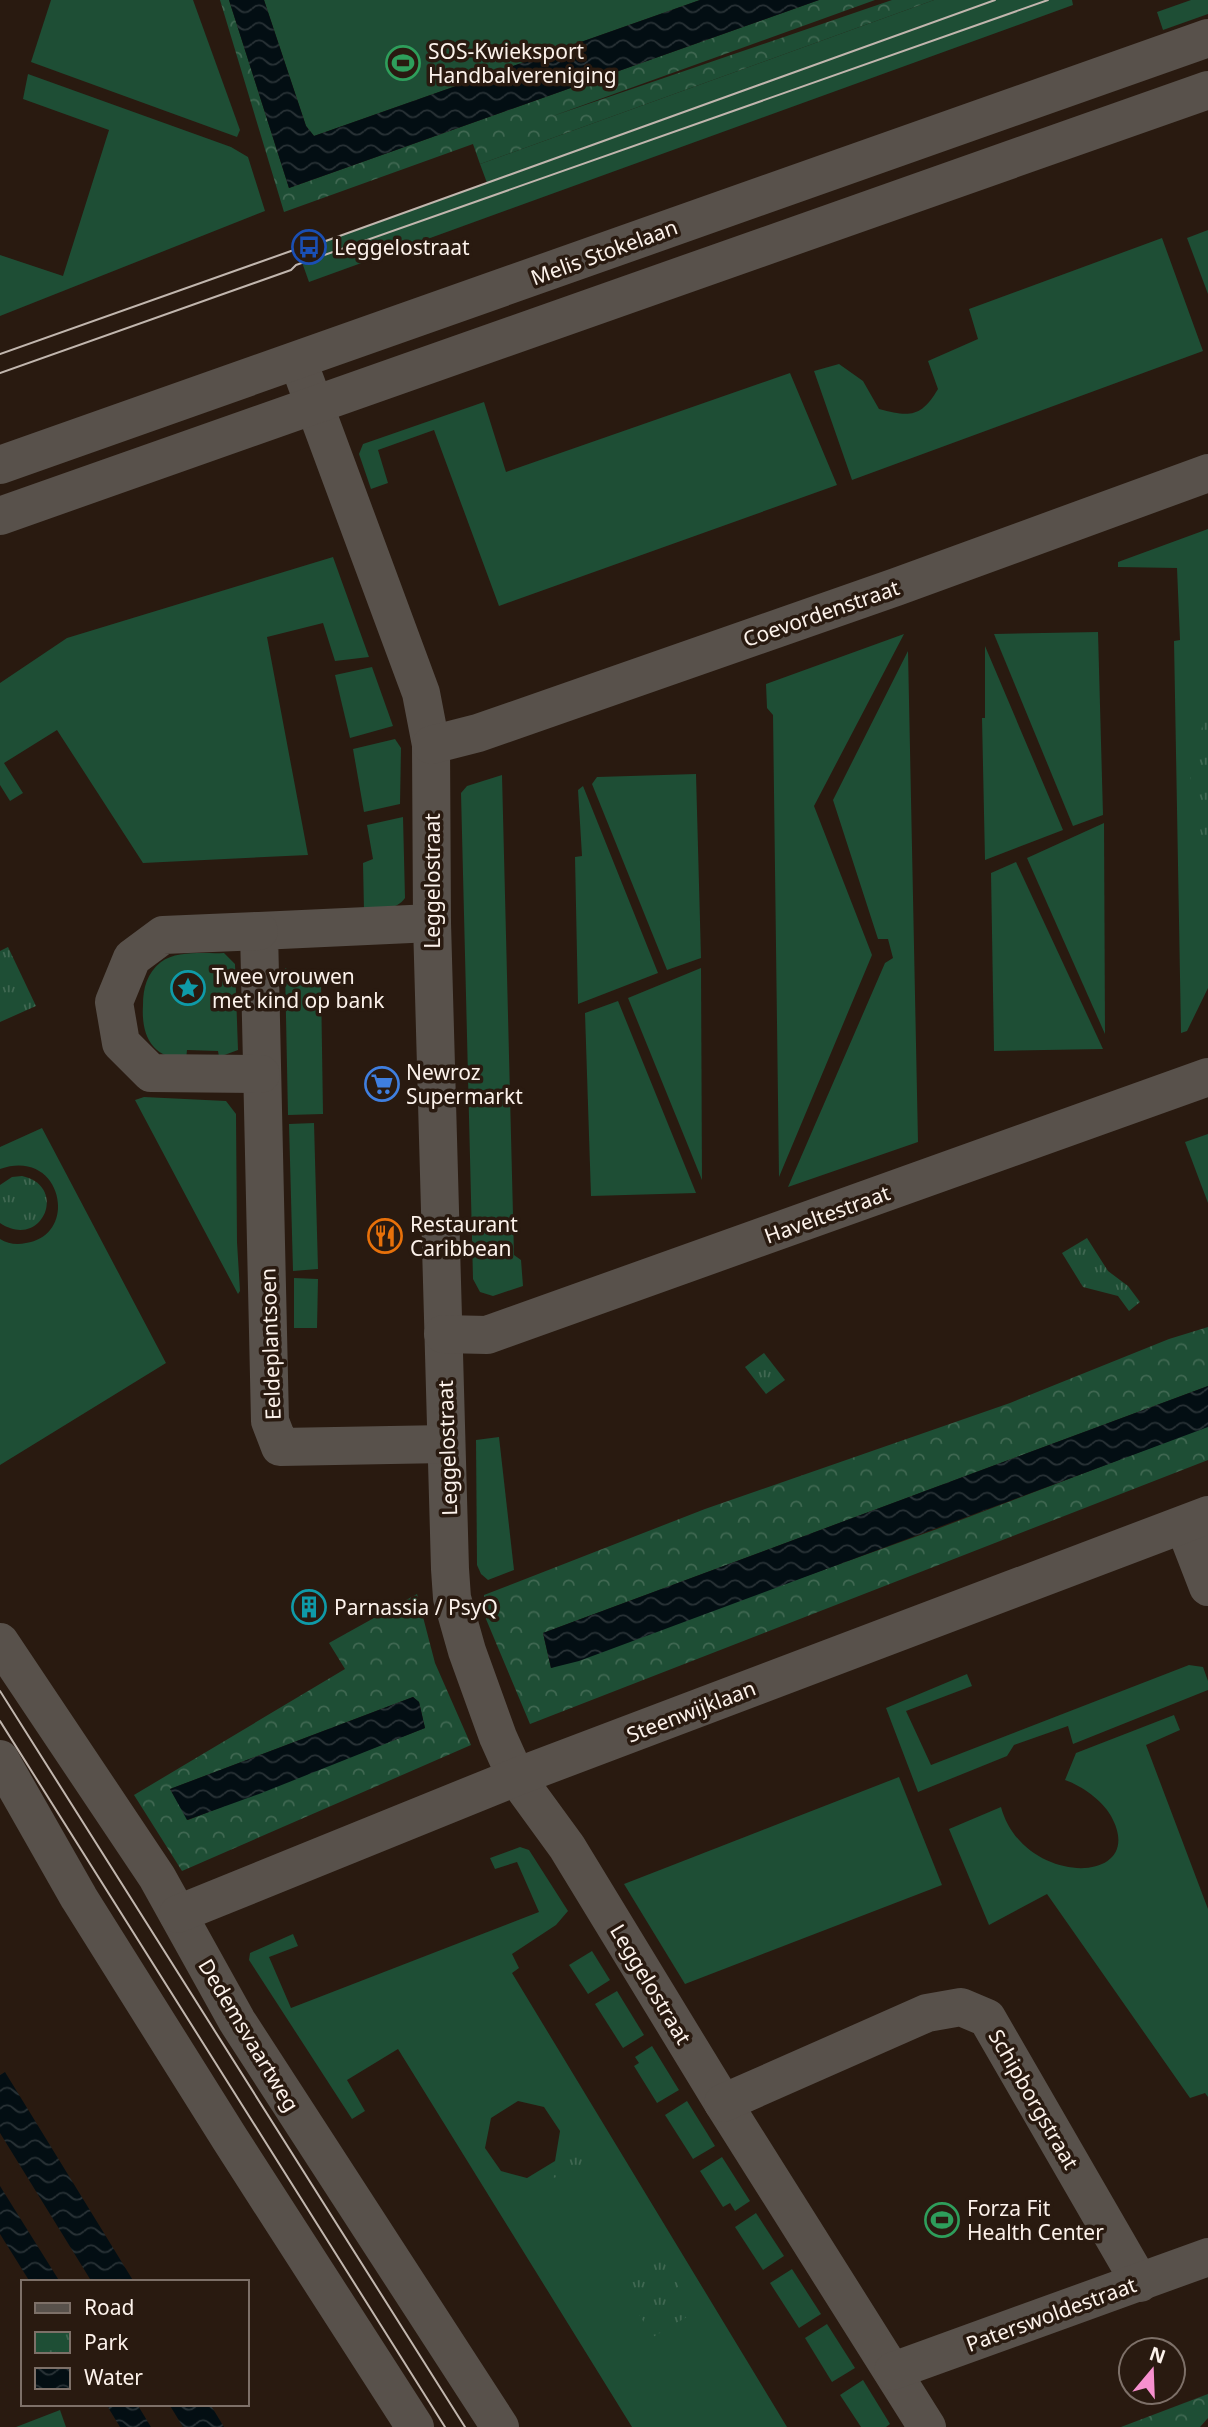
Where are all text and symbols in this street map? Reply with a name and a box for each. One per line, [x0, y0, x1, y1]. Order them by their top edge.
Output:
place label: SOS-Kwieksport Handbalvereniging [428, 37, 617, 89]
sports icon: SOS-Kwieksport Handbalvereniging [384, 44, 422, 82]
street label: Melis Stokelaan [527, 212, 681, 292]
bus stop icon: Leggelostraat [290, 228, 328, 266]
place label: Leggelostraat [334, 233, 470, 261]
street label: Coevordenstraat [739, 573, 903, 653]
street label: Leggelostraat [418, 813, 446, 949]
place label: Twee vrouwen met kind op bank [212, 962, 385, 1014]
place icon: Twee vrouwen met kind op bank [169, 969, 207, 1007]
place label: Newroz Supermarkt [406, 1058, 523, 1110]
supermarket icon: Newroz Supermarkt [363, 1065, 401, 1103]
street label: Haveltestraat [760, 1178, 894, 1250]
place label: Restaurant Caribbean [410, 1210, 518, 1262]
restaurant icon: Restaurant Caribbean [366, 1217, 404, 1255]
street label: Eeldeplantsoen [253, 1268, 287, 1420]
street label: Leggelostraat [431, 1379, 463, 1516]
building icon: Parnassia / PsyQ [290, 1588, 328, 1626]
place label: Parnassia / PsyQ [334, 1593, 498, 1621]
street label: Steenwijklaan [622, 1674, 760, 1748]
street label: Leggelostraat [604, 1919, 698, 2050]
street label: Dedemsvaartweg [192, 1953, 306, 2117]
street label: Schipborgstraat [983, 2024, 1086, 2174]
place label: Forza Fit Health Center [967, 2194, 1104, 2246]
sports icon: Forza Fit Health Center [923, 2201, 961, 2239]
street label: Paterswoldestraat [962, 2270, 1140, 2358]
legend [21, 2280, 248, 2406]
text: Road [84, 2293, 134, 2321]
text: Park [84, 2328, 129, 2356]
north arrow [1117, 2336, 1187, 2406]
text: N [1146, 2340, 1169, 2370]
text: Water [84, 2363, 143, 2391]

